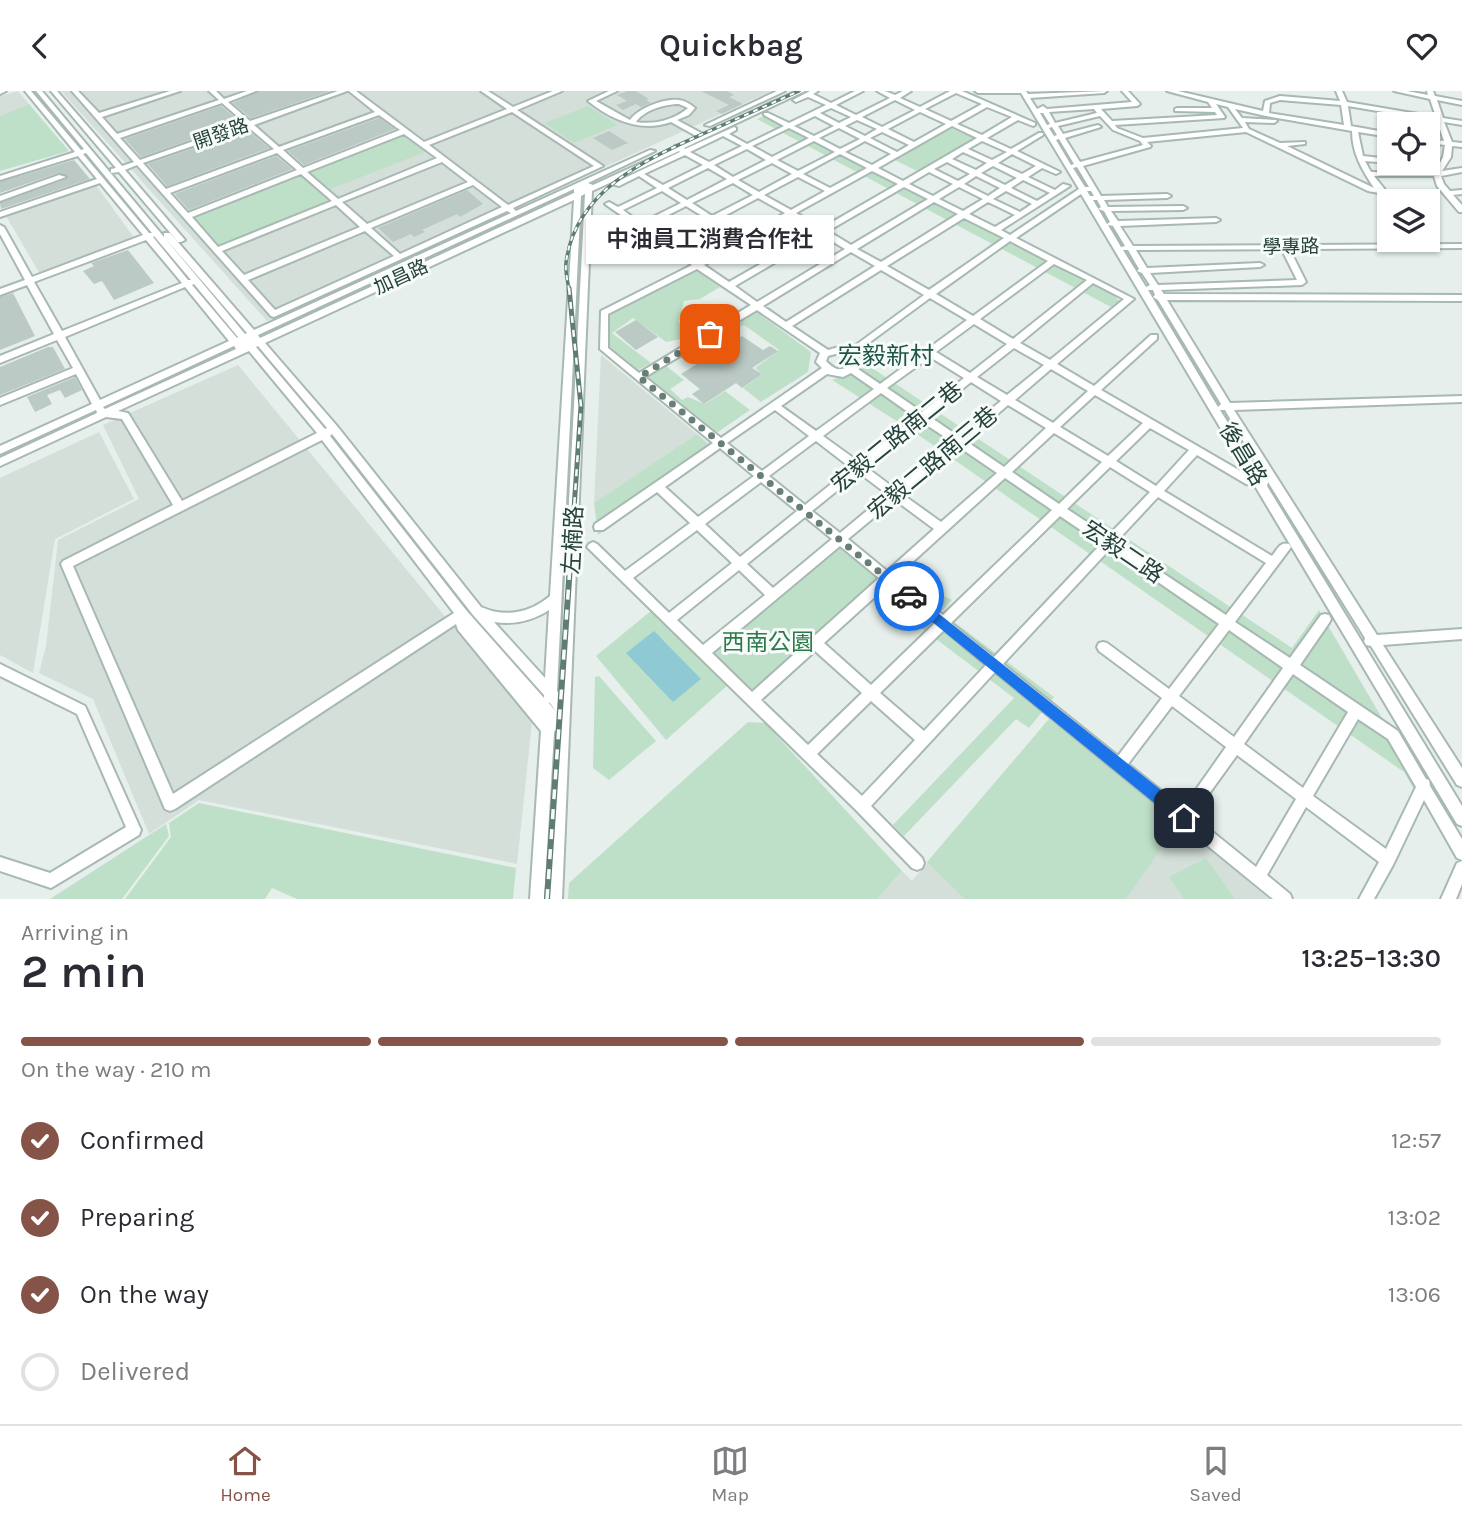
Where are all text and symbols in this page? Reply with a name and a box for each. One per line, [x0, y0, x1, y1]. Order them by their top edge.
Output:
icon: back [21, 27, 59, 65]
text: Quickbag [659, 27, 803, 64]
icon: heart [1403, 27, 1441, 65]
map controls [1377, 112, 1440, 252]
button: locate [1377, 112, 1440, 175]
street label: 開發路 [190, 114, 252, 154]
button: layers [1377, 189, 1440, 252]
callout: 中油員工消費合作社 [586, 215, 834, 264]
text: 中油員工消費合作社 [607, 226, 814, 253]
street label: 學專路 [1262, 236, 1320, 258]
street label: 加昌路 [371, 255, 431, 299]
pin [680, 304, 740, 364]
icon: bag [691, 315, 729, 353]
district label: 宏毅新村 [838, 342, 934, 370]
street label: 宏毅二路南二巷 [826, 376, 968, 498]
street label: 宏毅二路南三巷 [863, 401, 1003, 525]
street label: 後昌路 [1214, 417, 1272, 491]
street label: 左楠路 [558, 505, 588, 575]
street label: 宏毅二路 [1077, 515, 1169, 589]
courier [874, 561, 944, 631]
icon: car [890, 577, 928, 615]
park label: 西南公園 [722, 629, 814, 656]
pin [1154, 788, 1214, 848]
icon: home [1165, 799, 1203, 837]
text: Arriving in [21, 919, 129, 946]
text: 13:25–13:30 [1302, 943, 1441, 974]
text: 2 min [21, 945, 147, 999]
text: On the way · 210 m [21, 1056, 212, 1083]
icon: check [21, 1122, 59, 1160]
text: Confirmed [80, 1125, 205, 1156]
text: 12:57 [1391, 1127, 1441, 1154]
icon: check [21, 1199, 59, 1237]
text: Preparing [80, 1202, 194, 1233]
text: 13:02 [1388, 1204, 1441, 1231]
icon: check [21, 1276, 59, 1314]
text: On the way [80, 1279, 209, 1310]
text: 13:06 [1388, 1281, 1441, 1308]
text: Delivered [80, 1356, 190, 1387]
tab: Home [220, 1442, 271, 1506]
tab: Map [711, 1442, 749, 1506]
tab: Saved [1189, 1442, 1242, 1506]

